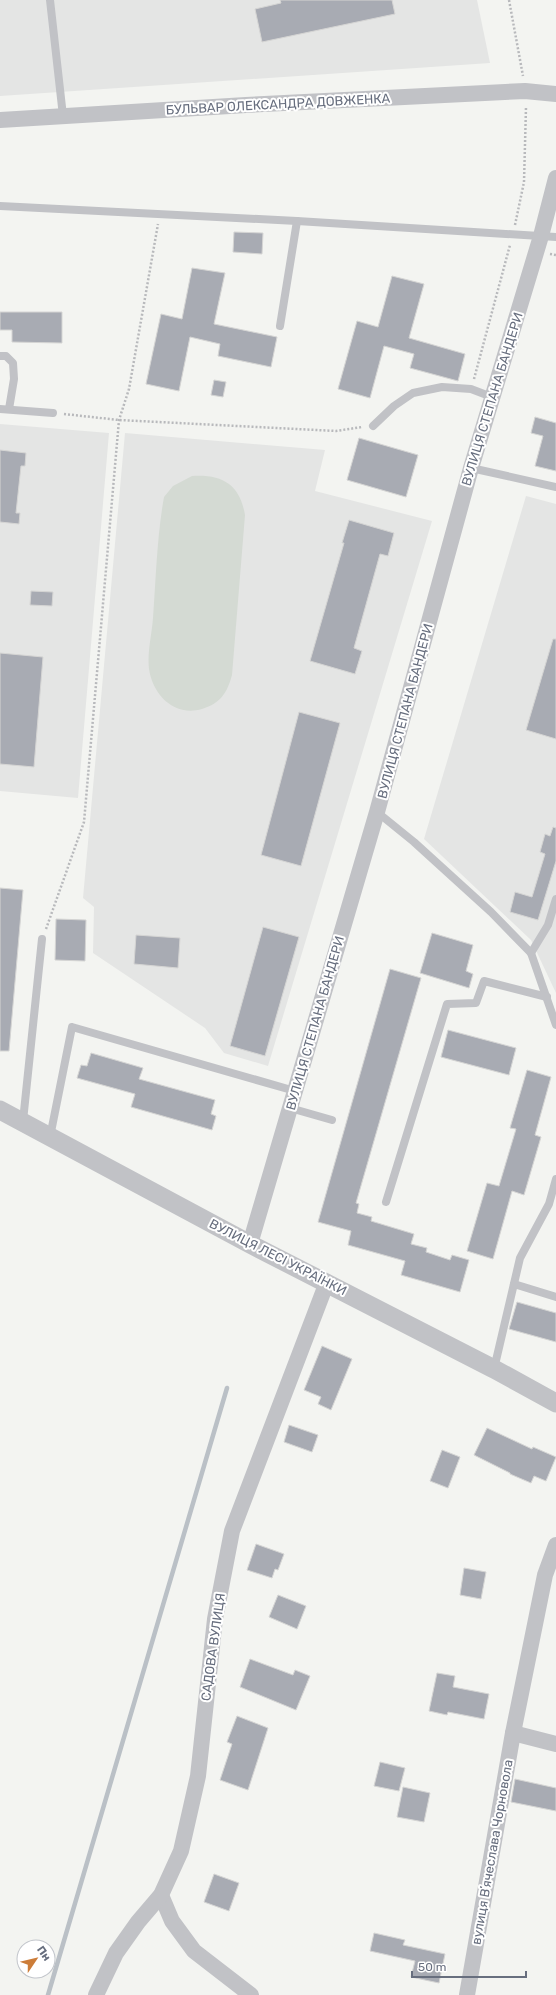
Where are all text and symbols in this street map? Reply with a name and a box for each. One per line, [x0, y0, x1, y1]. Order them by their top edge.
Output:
street label: БУЛЬВАР ОЛЕКСАНДРА ДОВЖЕНКА [165, 91, 391, 117]
street label: ВУЛИЦЯ СТЕПАНА БАНДЕРИ [458, 310, 526, 488]
street label: ВУЛИЦЯ СТЕПАНА БАНДЕРИ [374, 622, 436, 800]
street label: ВУЛИЦЯ СТЕПАНА БАНДЕРИ [283, 934, 347, 1112]
street label: ВУЛИЦЯ ЛЕСІ УКРАЇНКИ [207, 1215, 350, 1298]
street label: САДОВА ВУЛИЦЯ [198, 1592, 228, 1702]
street label: вулиця Вʼячеслава Чорновола [468, 1758, 516, 1946]
north arrow [16, 1939, 56, 1979]
text: Пн [34, 1944, 53, 1964]
scale bar [412, 1953, 526, 1979]
text: 50 m [418, 1960, 446, 1974]

